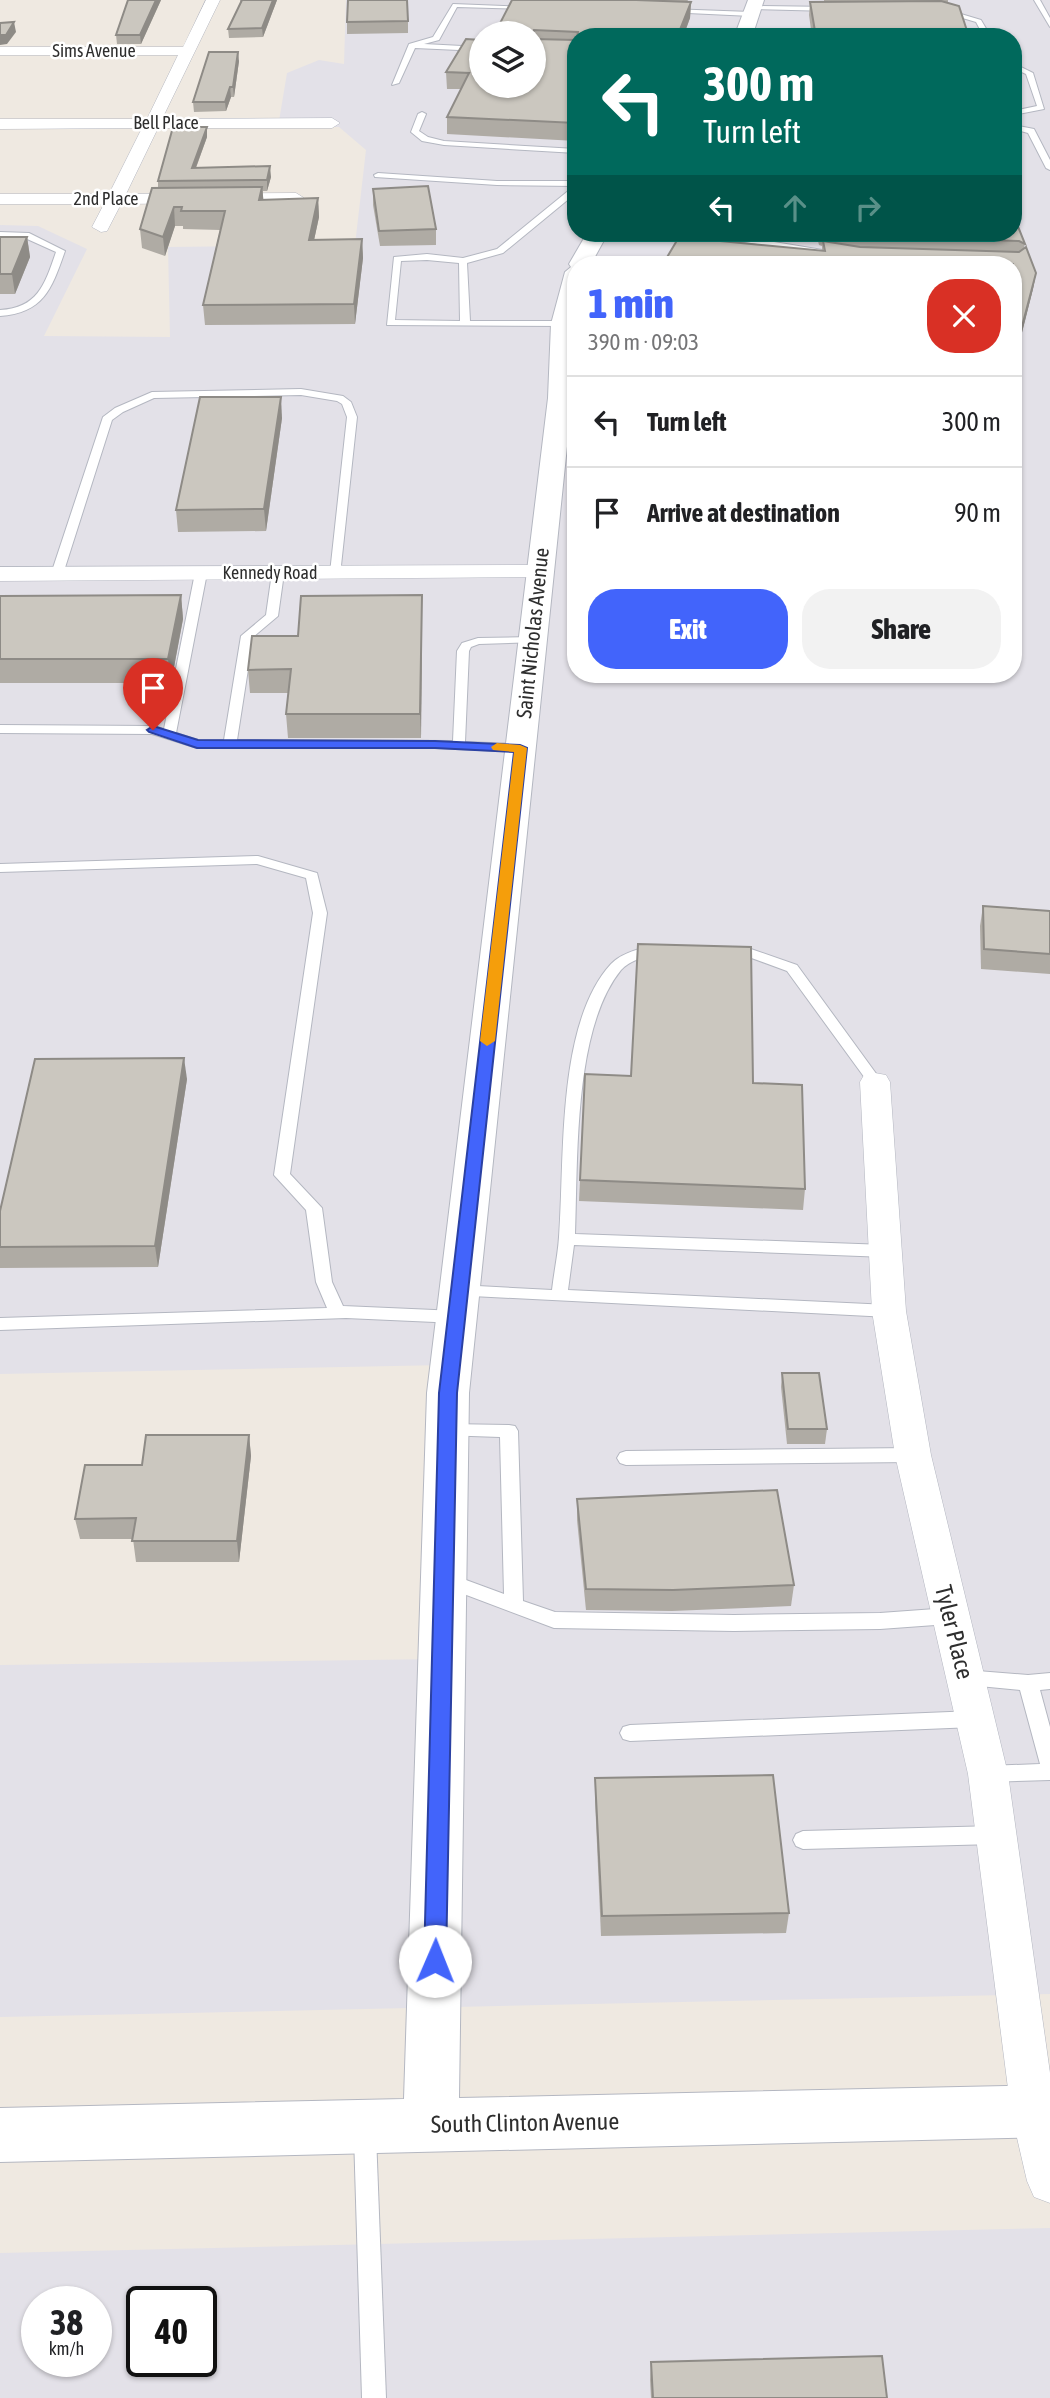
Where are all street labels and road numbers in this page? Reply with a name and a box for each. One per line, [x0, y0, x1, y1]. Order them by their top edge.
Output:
street label: Sims Avenue [52, 40, 136, 61]
street label: Bell Place [133, 112, 199, 133]
street label: 2nd Place [74, 188, 138, 209]
street label: Saint Nicholas Avenue [511, 546, 553, 719]
street label: Kennedy Road [223, 562, 317, 583]
street label: Tyler Place [930, 1582, 979, 1682]
street label: South Clinton Avenue [431, 2107, 619, 2138]

